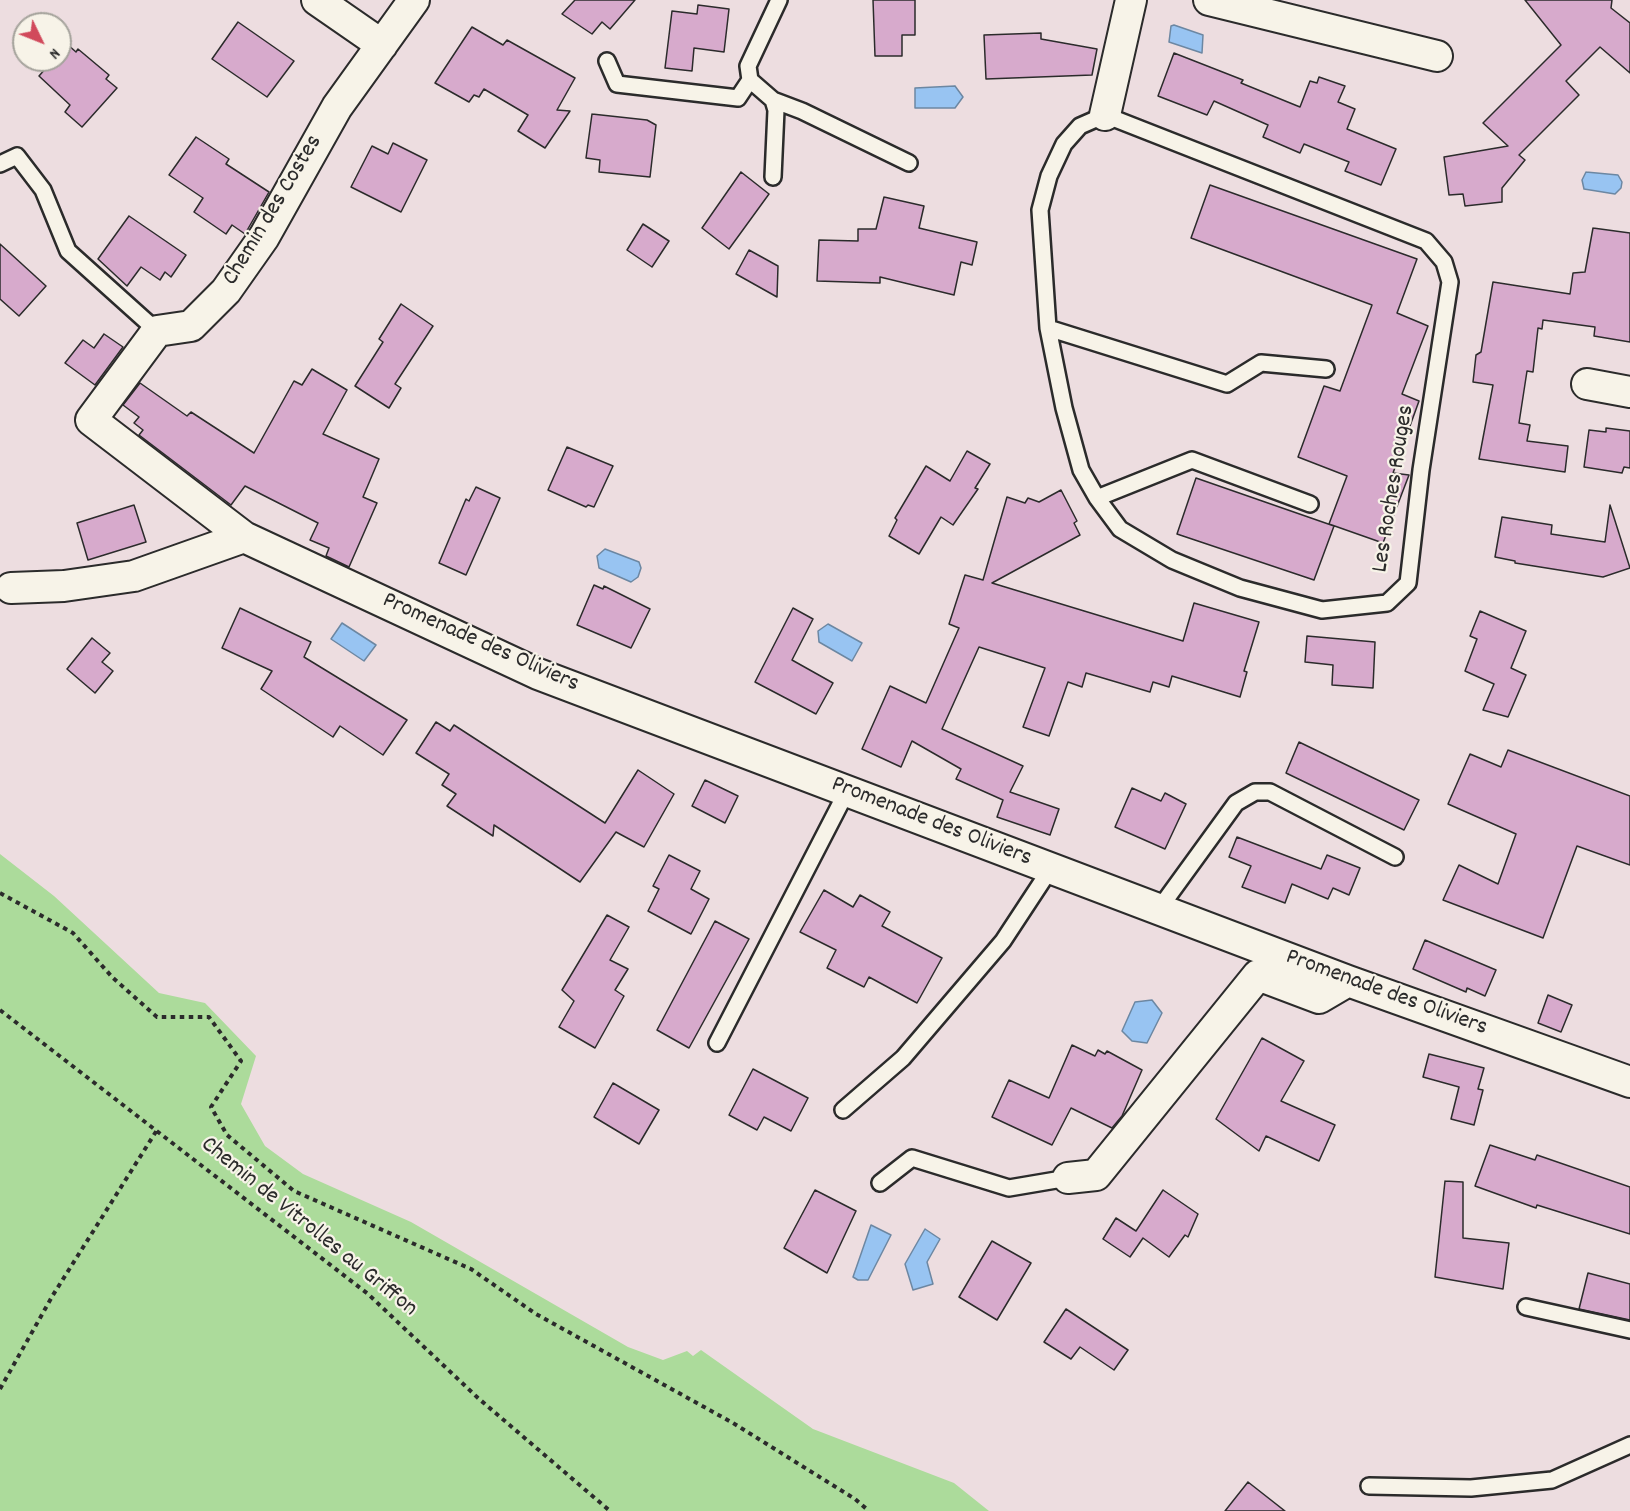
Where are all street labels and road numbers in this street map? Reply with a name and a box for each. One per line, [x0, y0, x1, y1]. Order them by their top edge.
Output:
street label: Chemin des Costes [218, 131, 330, 291]
street label: Les Roches Rouges [1368, 403, 1422, 575]
street label: Promenade des Oliviers [377, 588, 583, 700]
street label: Promenade des Oliviers [827, 771, 1035, 875]
street label: Promenade des Oliviers [1281, 944, 1491, 1044]
street label: Chemin de Vitrolles au Griffon [194, 1132, 422, 1324]

